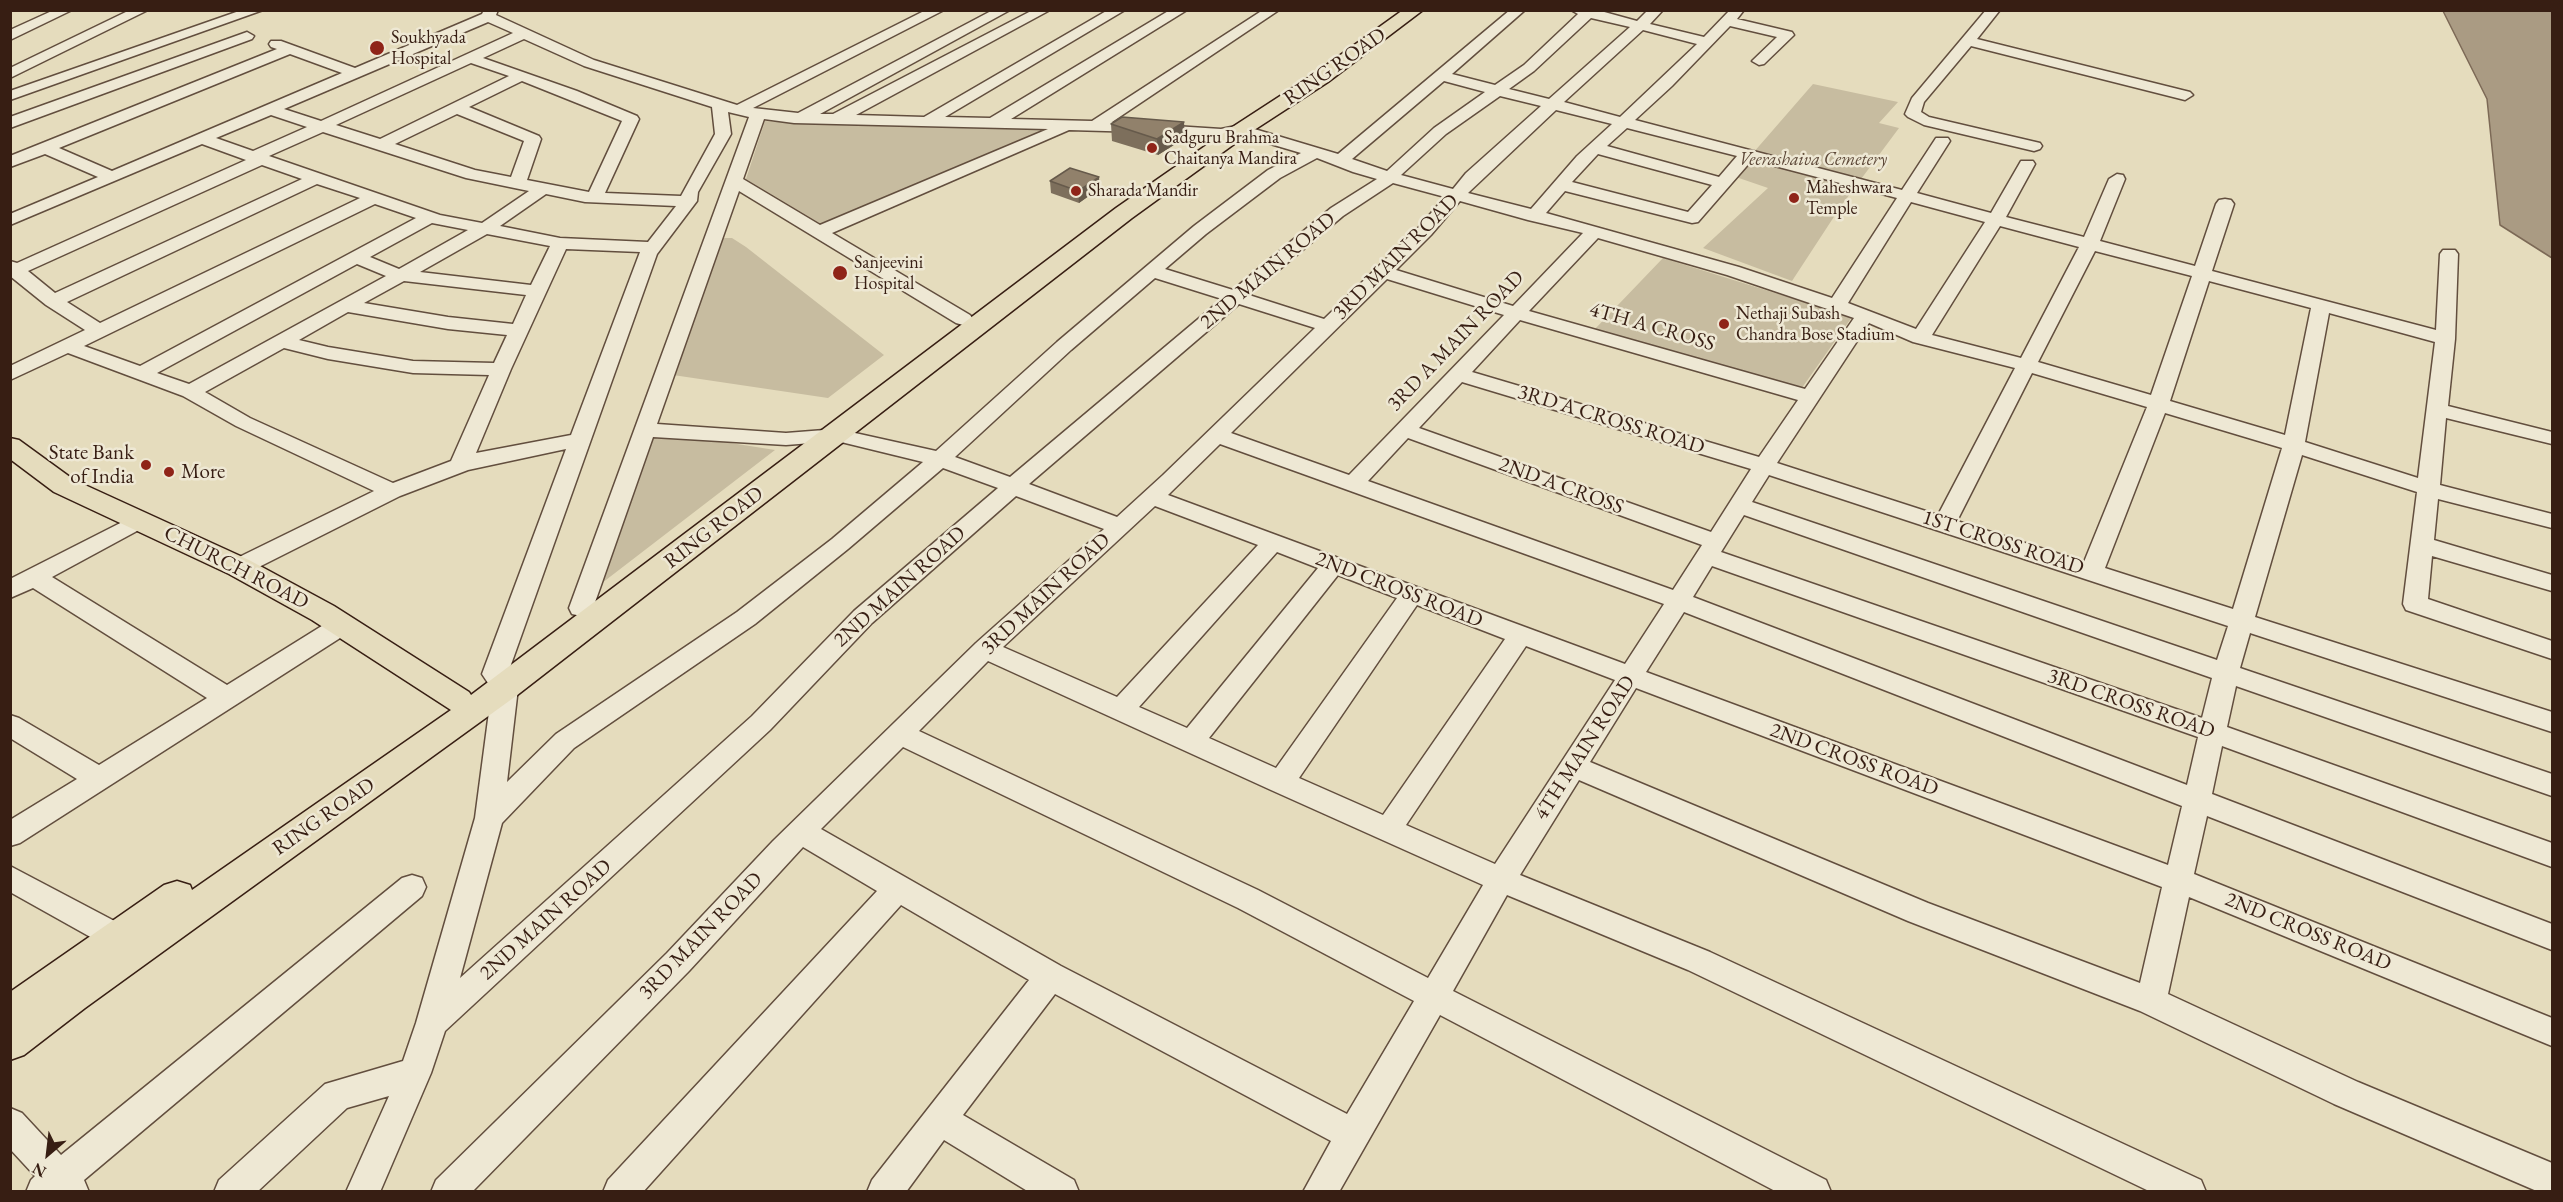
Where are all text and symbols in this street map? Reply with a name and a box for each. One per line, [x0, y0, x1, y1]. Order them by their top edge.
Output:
street label: RING ROAD [1279, 23, 1391, 111]
place label: Soukhyada Hospital [391, 27, 466, 70]
marker: Soukhyada Hospital [368, 39, 386, 57]
place label: Sadguru Brahma Chaitanya Mandira [1164, 127, 1297, 170]
marker: Sadguru Brahma Chaitanya Mandira [1145, 141, 1159, 155]
park label: Veerashaiva Cemetery [1739, 149, 1887, 171]
place label: Maheshwara Temple [1806, 177, 1892, 219]
place label: Sharada Mandir [1088, 180, 1198, 202]
marker: Sharada Mandir [1069, 184, 1083, 198]
street label: 3RD MAIN ROAD [1328, 189, 1464, 325]
marker: Maheshwara Temple [1787, 191, 1801, 205]
street label: 2ND MAIN ROAD [1195, 207, 1341, 335]
place label: Sanjeevini Hospital [854, 252, 923, 294]
marker: Sanjeevini Hospital [831, 264, 849, 282]
street label: 3RD A MAIN ROAD [1382, 265, 1530, 417]
street label: 4TH A CROSS [1586, 297, 1718, 357]
place label: Nethaji Subash Chandra Bose Stadium [1736, 303, 1895, 346]
marker: Nethaji Subash Chandra Bose Stadium [1717, 317, 1731, 331]
street label: 3RD A CROSS ROAD [1514, 380, 1708, 460]
place label: State Bank of India [49, 440, 134, 490]
street label: 2ND A CROSS [1495, 452, 1627, 520]
marker: State Bank of India [139, 458, 153, 472]
place label: More [181, 459, 225, 485]
marker: More [162, 465, 176, 479]
street label: RING ROAD [659, 481, 769, 575]
street label: 1ST CROSS ROAD [1919, 505, 2087, 581]
street label: CHURCH ROAD [159, 521, 313, 615]
street label: 2ND MAIN ROAD [829, 521, 971, 653]
street label: 3RD MAIN ROAD [976, 528, 1116, 660]
street label: 2ND CROSS ROAD [1312, 547, 1486, 633]
street label: 3RD CROSS ROAD [2044, 664, 2218, 744]
street label: 4TH MAIN ROAD [1529, 671, 1641, 825]
street label: 2ND CROSS ROAD [1766, 718, 1942, 802]
street label: RING ROAD [268, 773, 380, 861]
street label: 2ND MAIN ROAD [475, 854, 617, 986]
street label: 3RD MAIN ROAD [634, 867, 768, 1005]
street label: 2ND CROSS ROAD [2221, 887, 2395, 977]
north arrow [18, 1124, 78, 1184]
text: N [29, 1158, 50, 1183]

